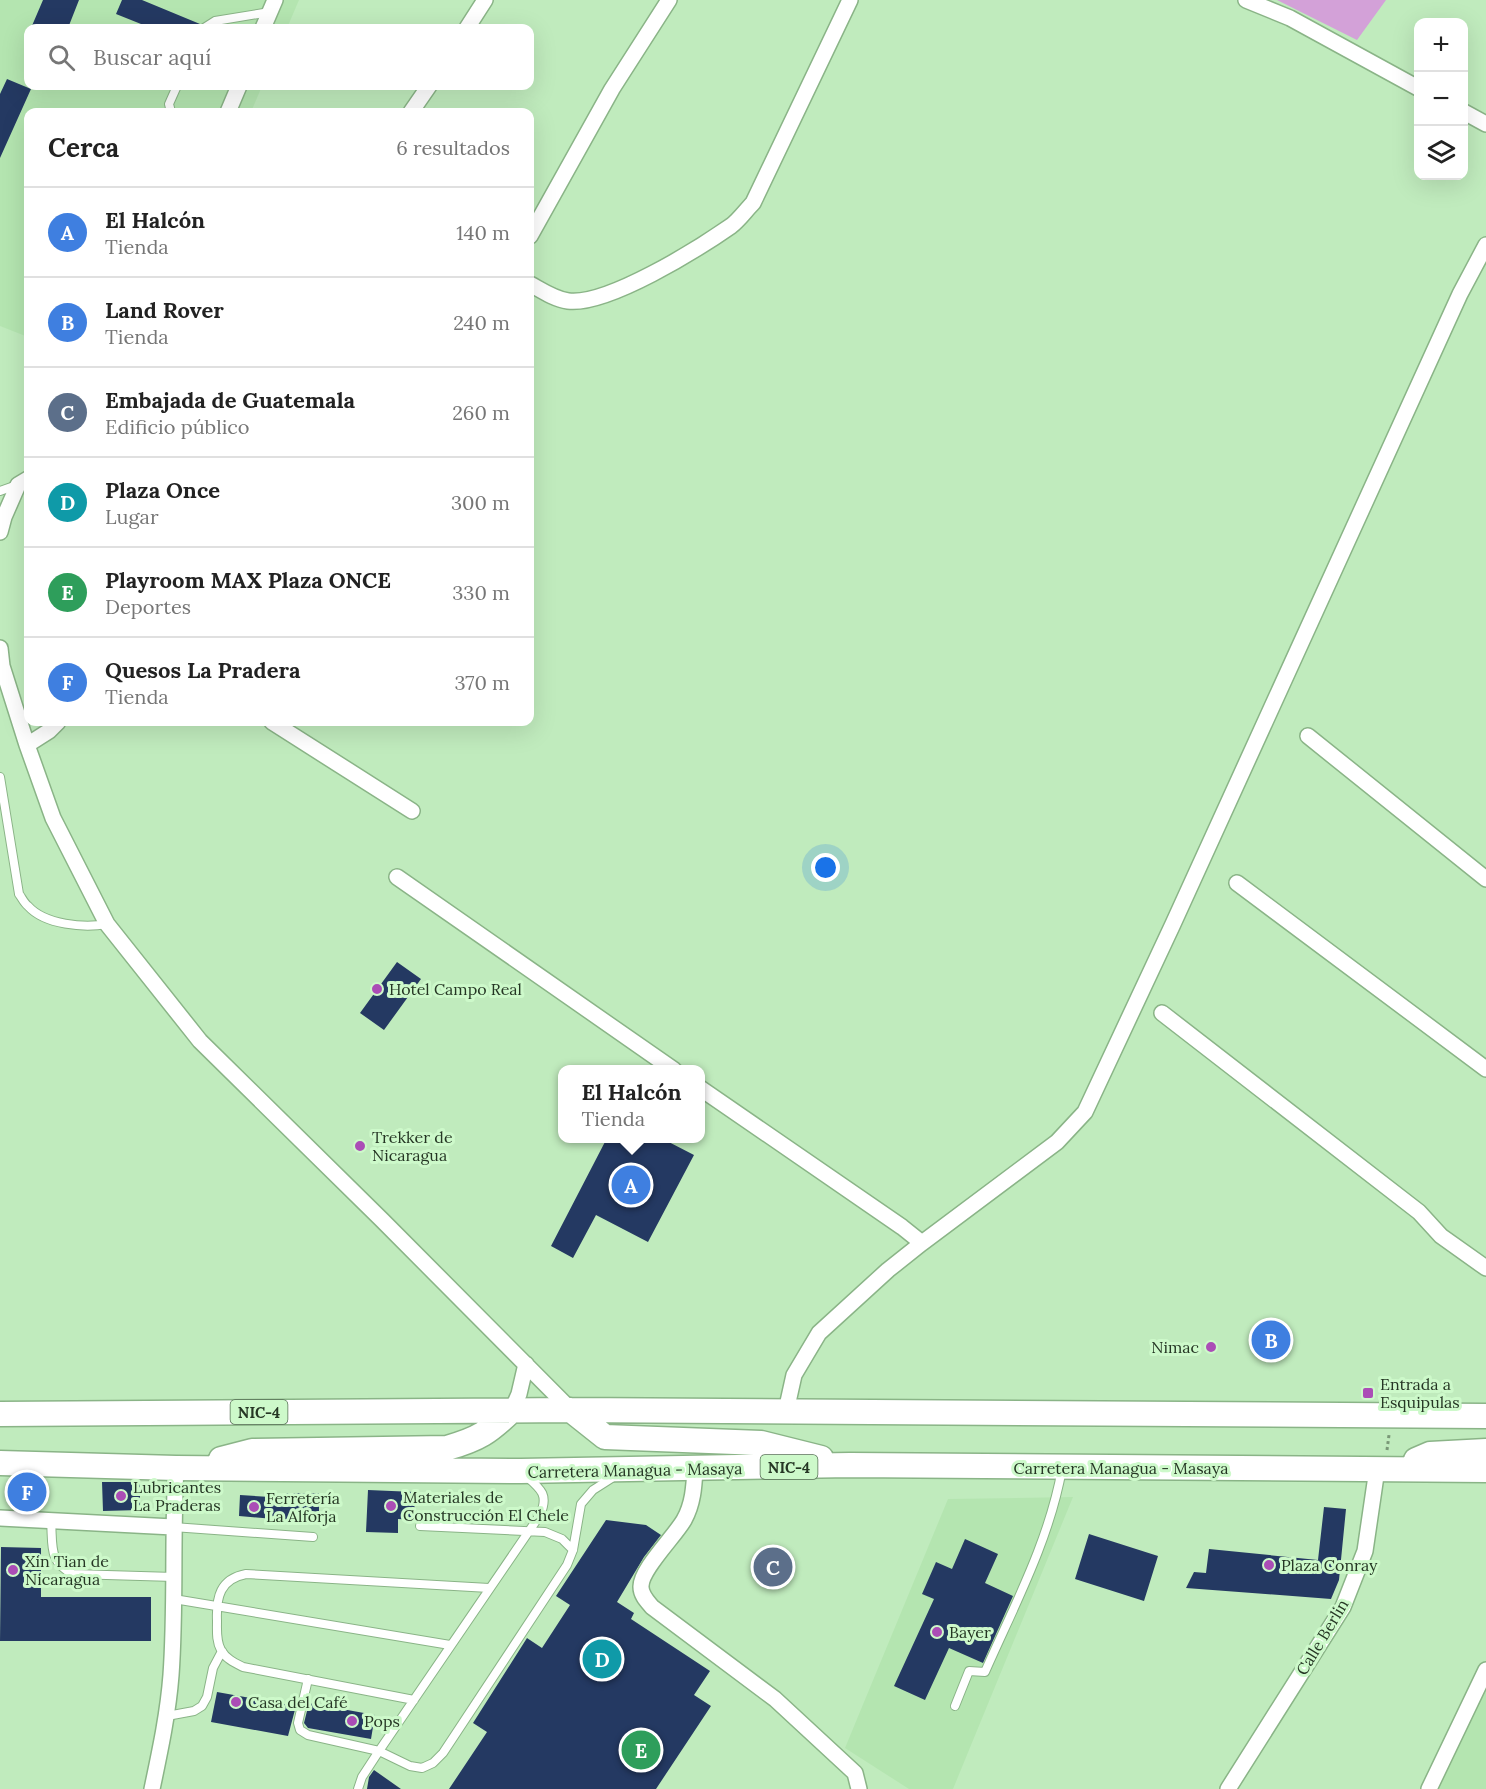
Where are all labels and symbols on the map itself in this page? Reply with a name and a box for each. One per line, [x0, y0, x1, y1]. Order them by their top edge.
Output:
your location [811, 853, 840, 882]
place label: Hotel Campo Real [389, 979, 522, 999]
marker: Hotel Campo Real [370, 982, 384, 996]
place label: Trekker de Nicaragua [372, 1127, 453, 1165]
marker: Trekker de Nicaragua [353, 1139, 367, 1153]
pin: A [612, 1162, 650, 1208]
pin: B [1252, 1318, 1290, 1362]
place label: Nimac [1151, 1337, 1199, 1357]
marker: Nimac [1204, 1340, 1218, 1354]
place label: Entrada a Esquipulas [1380, 1374, 1460, 1412]
marker: Entrada a Esquipulas [1361, 1386, 1375, 1400]
road number: NIC-4 [230, 1400, 288, 1424]
road number: NIC-4 [760, 1455, 818, 1479]
street label: Carretera Managua - Masaya [527, 1458, 743, 1482]
street label: Carretera Managua - Masaya [1014, 1458, 1228, 1478]
pin: F [8, 1470, 46, 1514]
place label: Lubricantes La Praderas [133, 1477, 221, 1515]
place label: Materiales de Construcción El Chele [403, 1487, 569, 1525]
place label: Ferretería La Alforja [266, 1488, 340, 1526]
marker: Lubricantes La Praderas [114, 1489, 128, 1503]
marker: Materiales de Construcción El Chele [384, 1499, 398, 1513]
marker: Ferretería La Alforja [247, 1500, 261, 1514]
pin: C [754, 1544, 792, 1590]
place label: Xin Tian de Nicaragua [25, 1551, 109, 1589]
place label: Plaza Conray [1281, 1555, 1378, 1575]
marker: Plaza Conray [1262, 1558, 1276, 1572]
marker: Xin Tian de Nicaragua [6, 1563, 20, 1577]
street label: Calle Berlin [1292, 1595, 1353, 1679]
place label: Bayer [949, 1622, 991, 1642]
marker: Bayer [930, 1625, 944, 1639]
pin: D [582, 1636, 622, 1682]
place label: Casa del Café [248, 1692, 348, 1712]
marker: Casa del Café [229, 1695, 243, 1709]
place label: Pops [364, 1711, 400, 1731]
marker: Pops [345, 1714, 359, 1728]
pin: E [622, 1728, 660, 1772]

